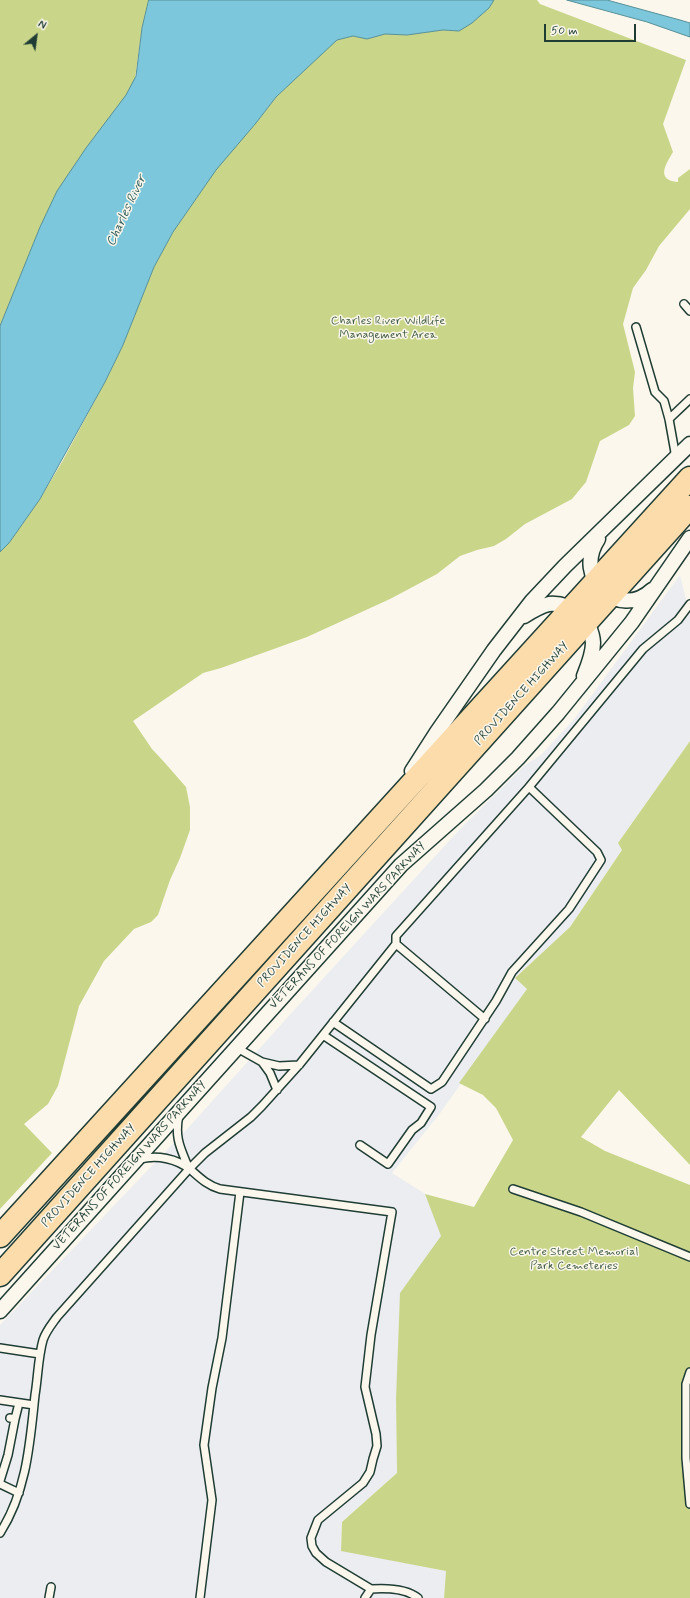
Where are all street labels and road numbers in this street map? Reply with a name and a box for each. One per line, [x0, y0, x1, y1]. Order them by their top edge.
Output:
street label: PROVIDENCE HIGHWAY [472, 639, 572, 749]
street label: VETERANS OF FOREIGN WARS PARKWAY [267, 840, 429, 1012]
street label: PROVIDENCE HIGHWAY [255, 881, 355, 991]
street label: VETERANS OF FOREIGN WARS PARKWAY [50, 1078, 210, 1254]
street label: PROVIDENCE HIGHWAY [39, 1121, 139, 1231]

